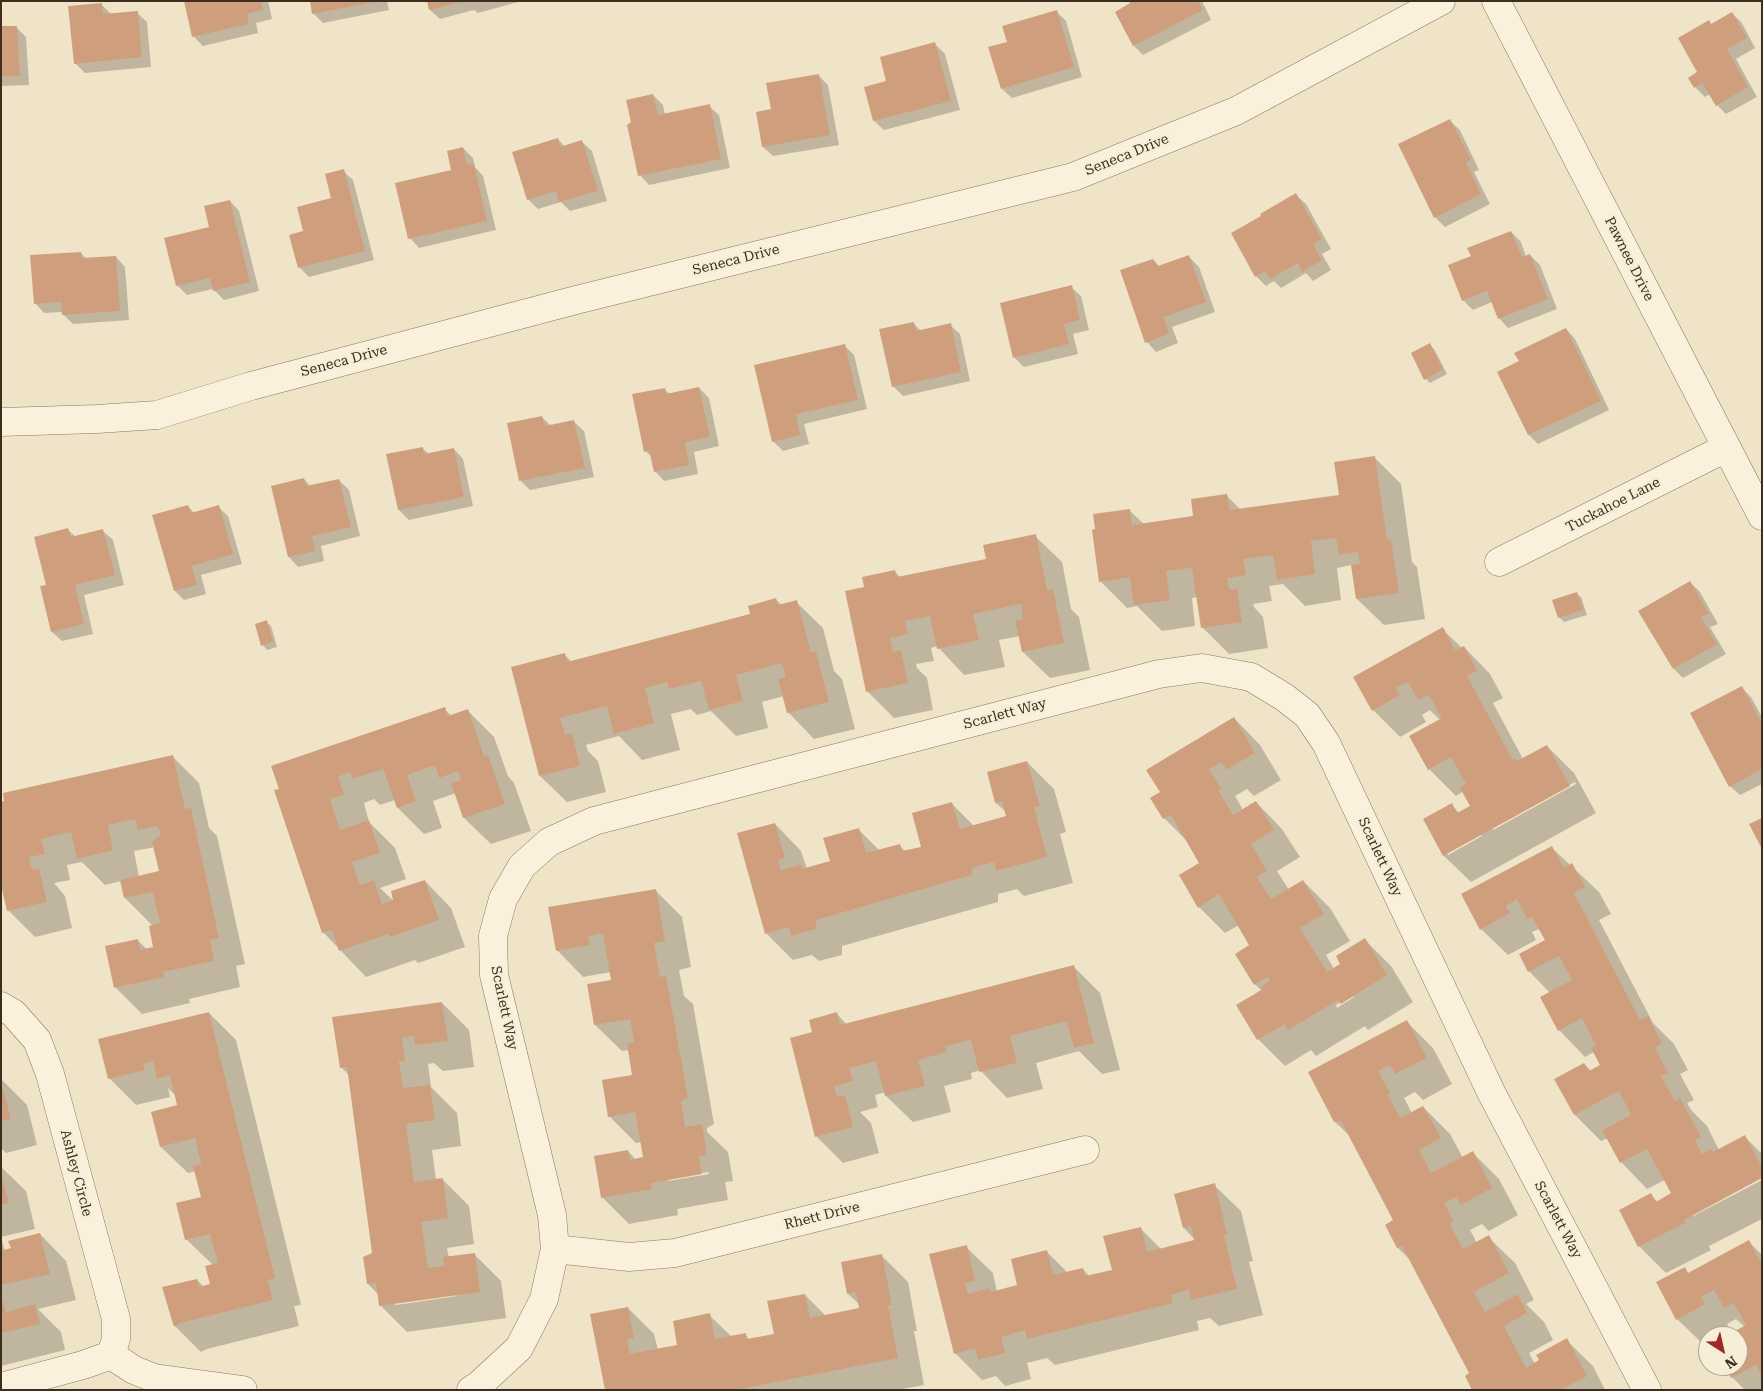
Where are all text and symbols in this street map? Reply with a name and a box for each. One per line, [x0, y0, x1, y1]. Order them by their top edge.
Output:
street label: Seneca Drive [1083, 131, 1171, 179]
street label: Pawnee Drive [1601, 214, 1657, 304]
street label: Seneca Drive [691, 241, 781, 279]
street label: Seneca Drive [299, 341, 389, 381]
street label: Tuckahoe Lane [1563, 474, 1663, 536]
street label: Scarlett Way [962, 695, 1048, 733]
street label: Scarlett Way [1354, 815, 1406, 899]
street label: Scarlett Way [487, 965, 521, 1051]
street label: Ashley Circle [56, 1128, 96, 1218]
street label: Scarlett Way [1531, 1178, 1585, 1262]
street label: Rhett Drive [783, 1199, 861, 1233]
north arrow [1698, 1326, 1748, 1376]
text: N [1722, 1353, 1740, 1372]

